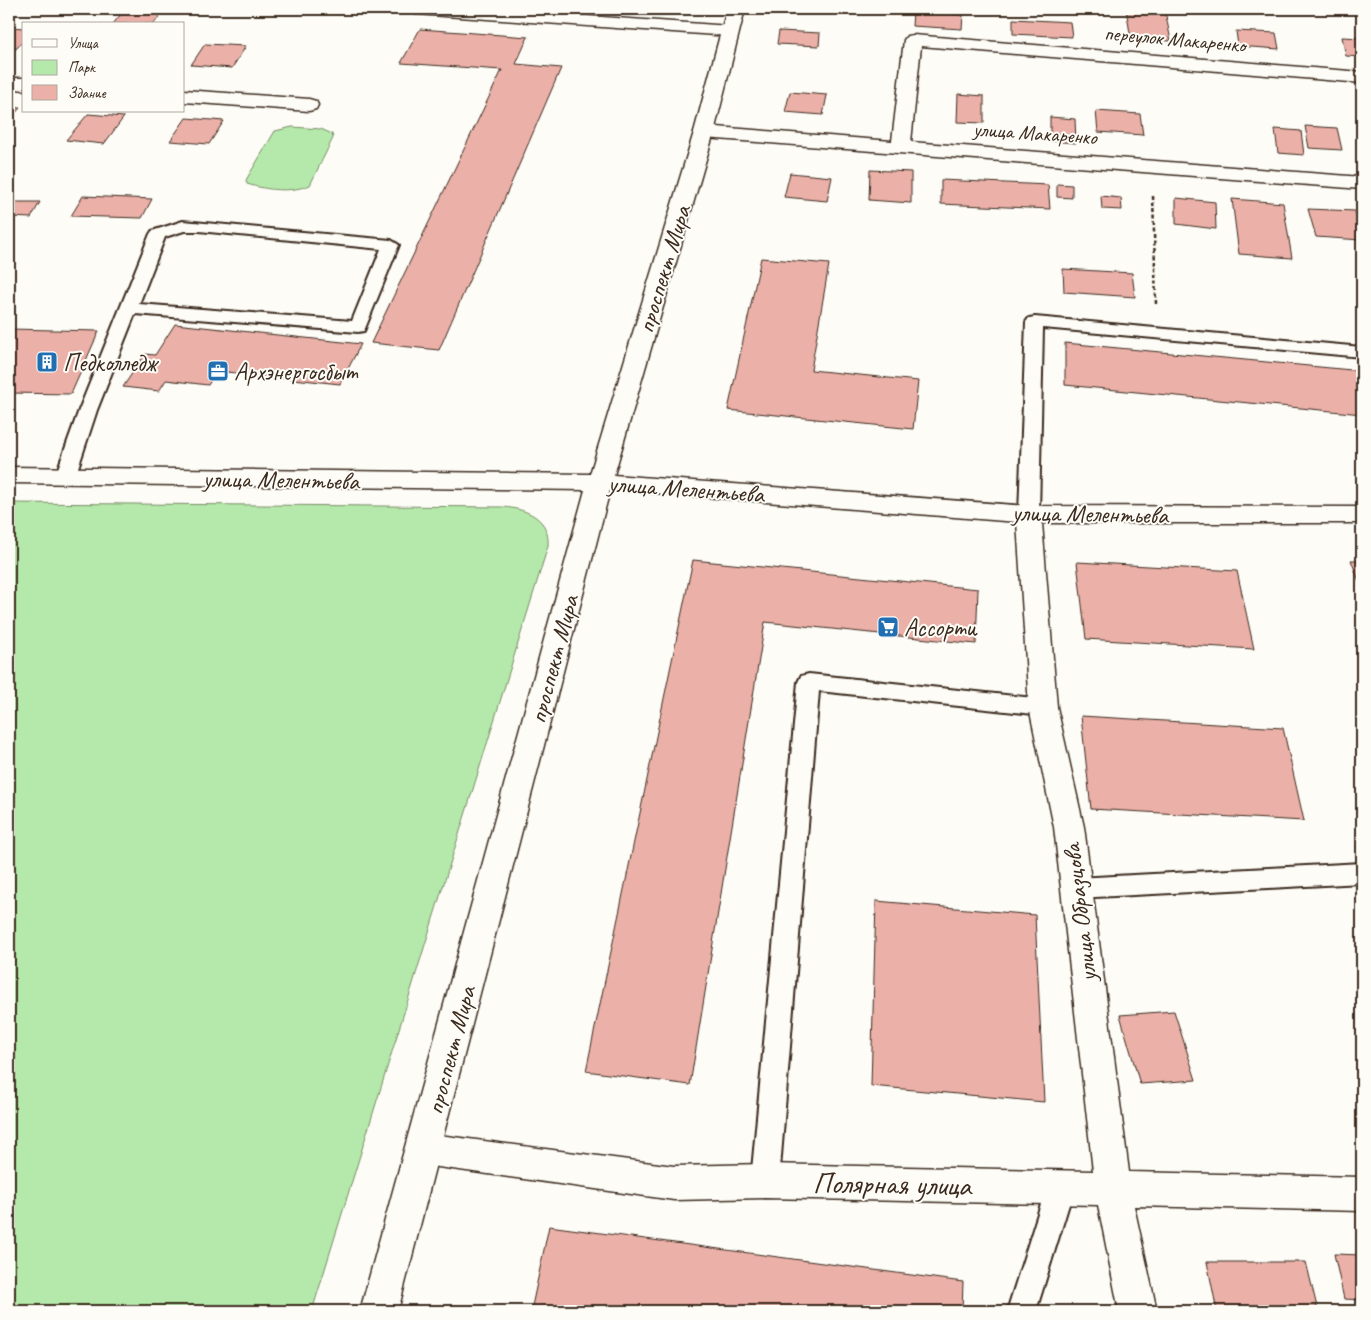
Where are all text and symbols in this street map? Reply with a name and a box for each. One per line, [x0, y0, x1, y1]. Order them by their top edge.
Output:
street label: переулок Макаренко [1103, 20, 1249, 58]
legend [22, 22, 185, 112]
text: Улица [68, 34, 99, 53]
text: Парк [68, 58, 96, 77]
text: Здание [68, 84, 107, 103]
street label: улица Макаренко [970, 116, 1099, 150]
street label: проспект Мира [629, 200, 699, 337]
place label: Педколледж [63, 347, 160, 379]
building icon: Педколледж [35, 350, 59, 374]
place label: Архэнергосбыт [234, 356, 359, 388]
office icon: Архэнергосбыт [206, 359, 230, 383]
street label: улица Мелентьева [201, 463, 361, 497]
street label: улица Мелентьева [605, 467, 767, 511]
street label: улица Мелентьева [1010, 497, 1170, 531]
street label: проспект Мира [522, 590, 587, 727]
place label: Ассорти [904, 612, 978, 644]
supermarket icon: Ассорти [876, 615, 900, 639]
street label: улица Образцова [1055, 839, 1105, 986]
street label: проспект Мира [419, 981, 484, 1118]
street label: Полярная улица [813, 1164, 973, 1204]

